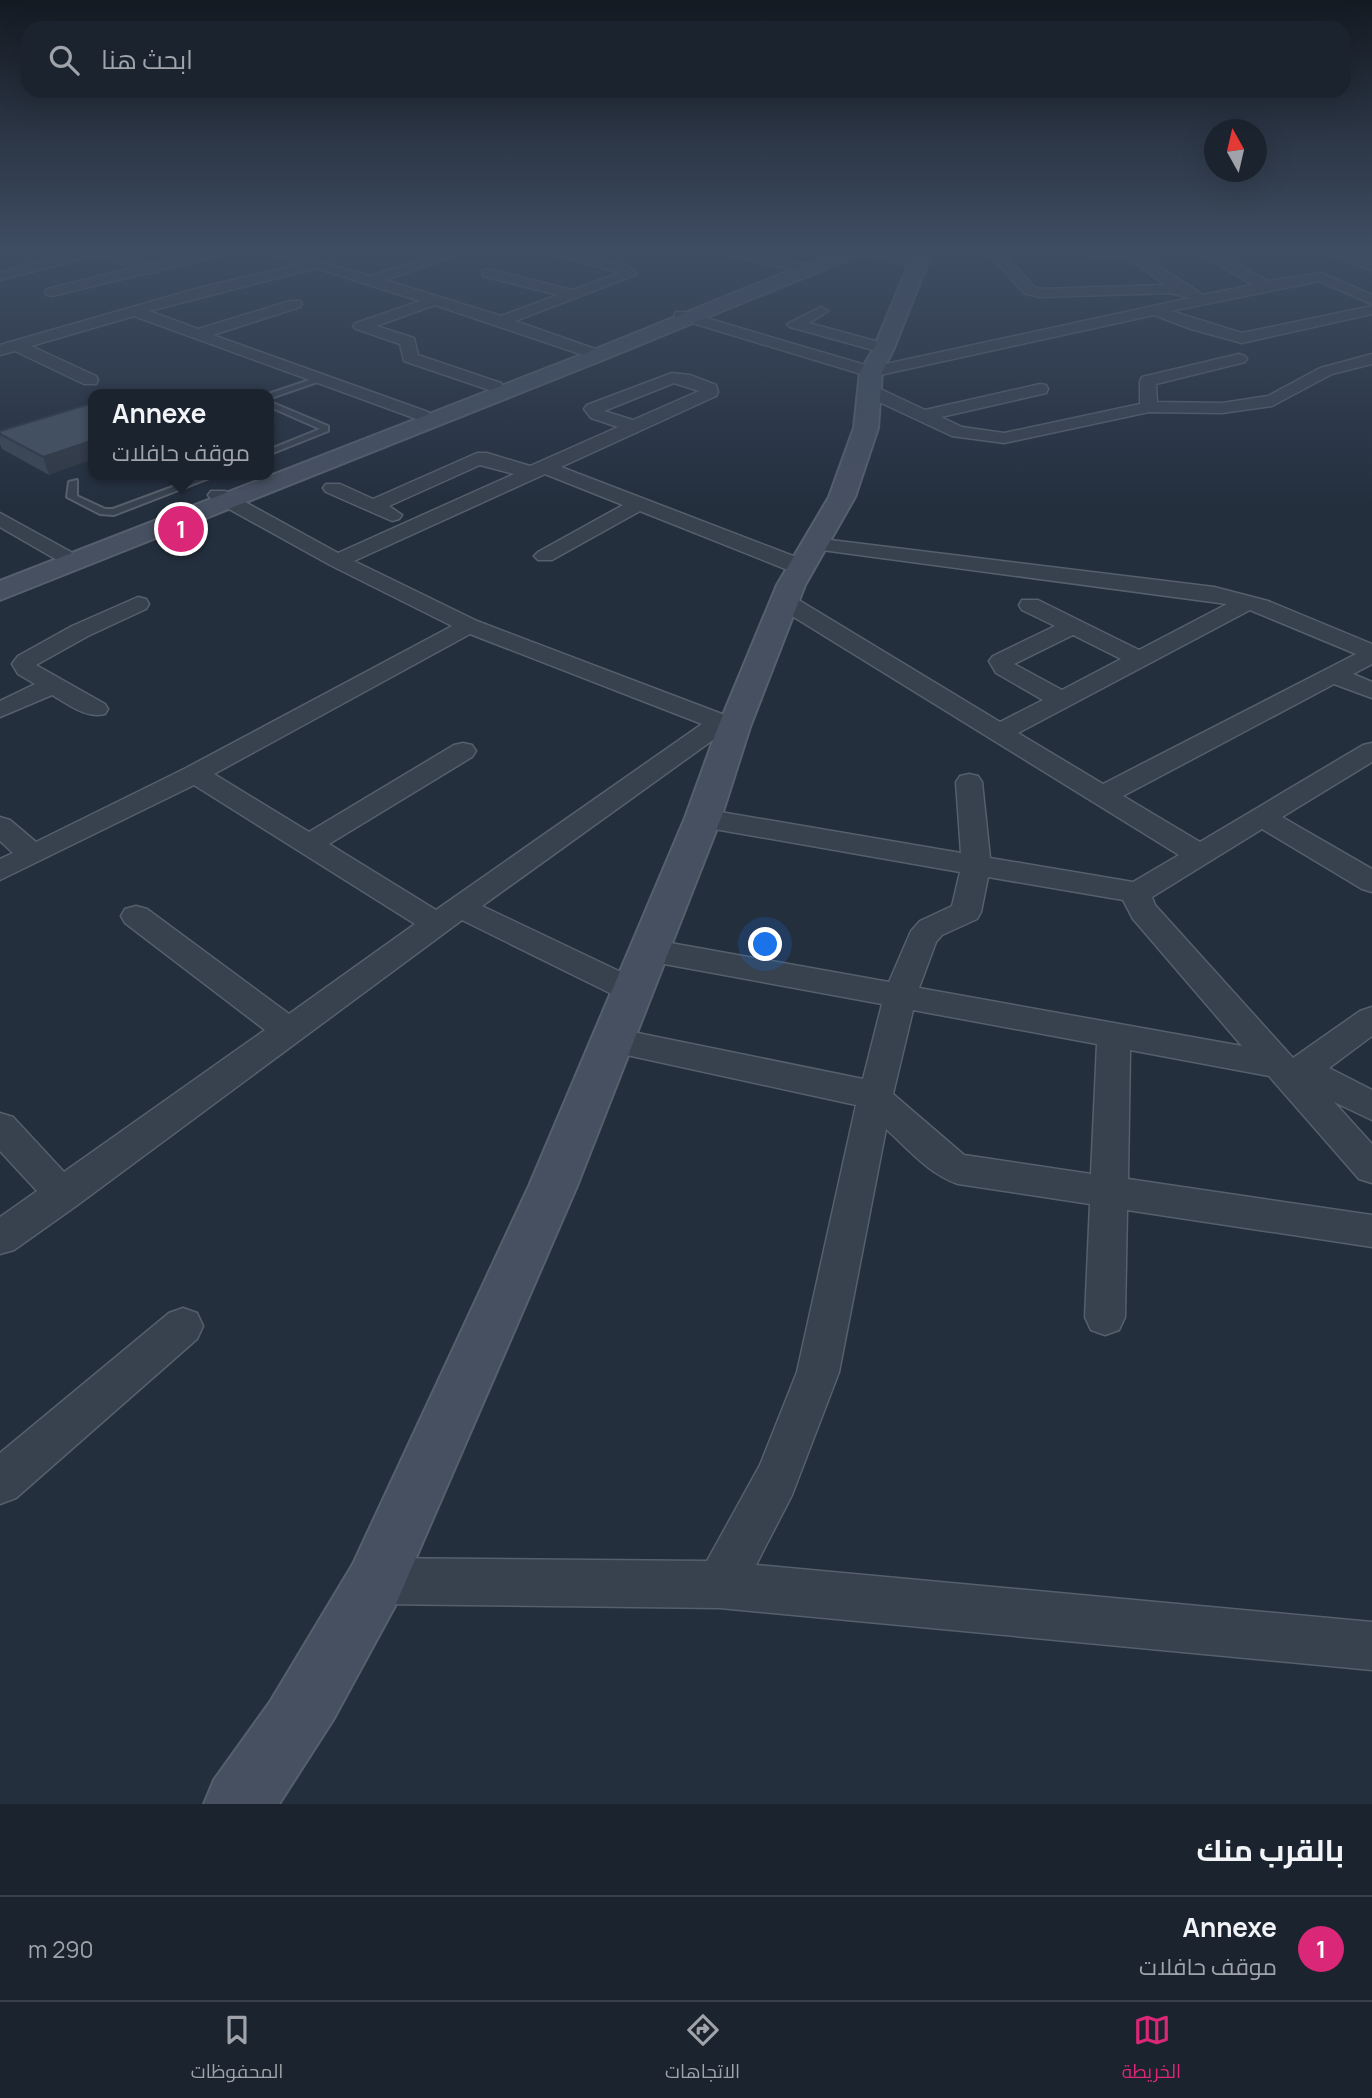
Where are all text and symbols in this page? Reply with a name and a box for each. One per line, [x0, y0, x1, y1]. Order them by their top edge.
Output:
search box [21, 21, 1351, 98]
icon: search [45, 41, 83, 79]
text: ابحث هنا [101, 41, 193, 77]
north arrow [1204, 119, 1267, 182]
popup [88, 389, 274, 480]
text: Annexe [112, 395, 206, 431]
text: موقف حافلات [112, 436, 250, 468]
pin: 1 [158, 503, 204, 555]
your location [748, 927, 782, 961]
text: بالقرب منك [1196, 1829, 1344, 1870]
text: Annexe [1183, 1909, 1277, 1945]
text: 290 m [28, 1933, 94, 1965]
text: 1 [1316, 1933, 1326, 1965]
text: موقف حافلات [1139, 1950, 1277, 1982]
tab: المحفوظات [191, 2011, 283, 2089]
tab: الاتجاهات [665, 2011, 740, 2089]
tab: الخريطة [1122, 2011, 1181, 2089]

